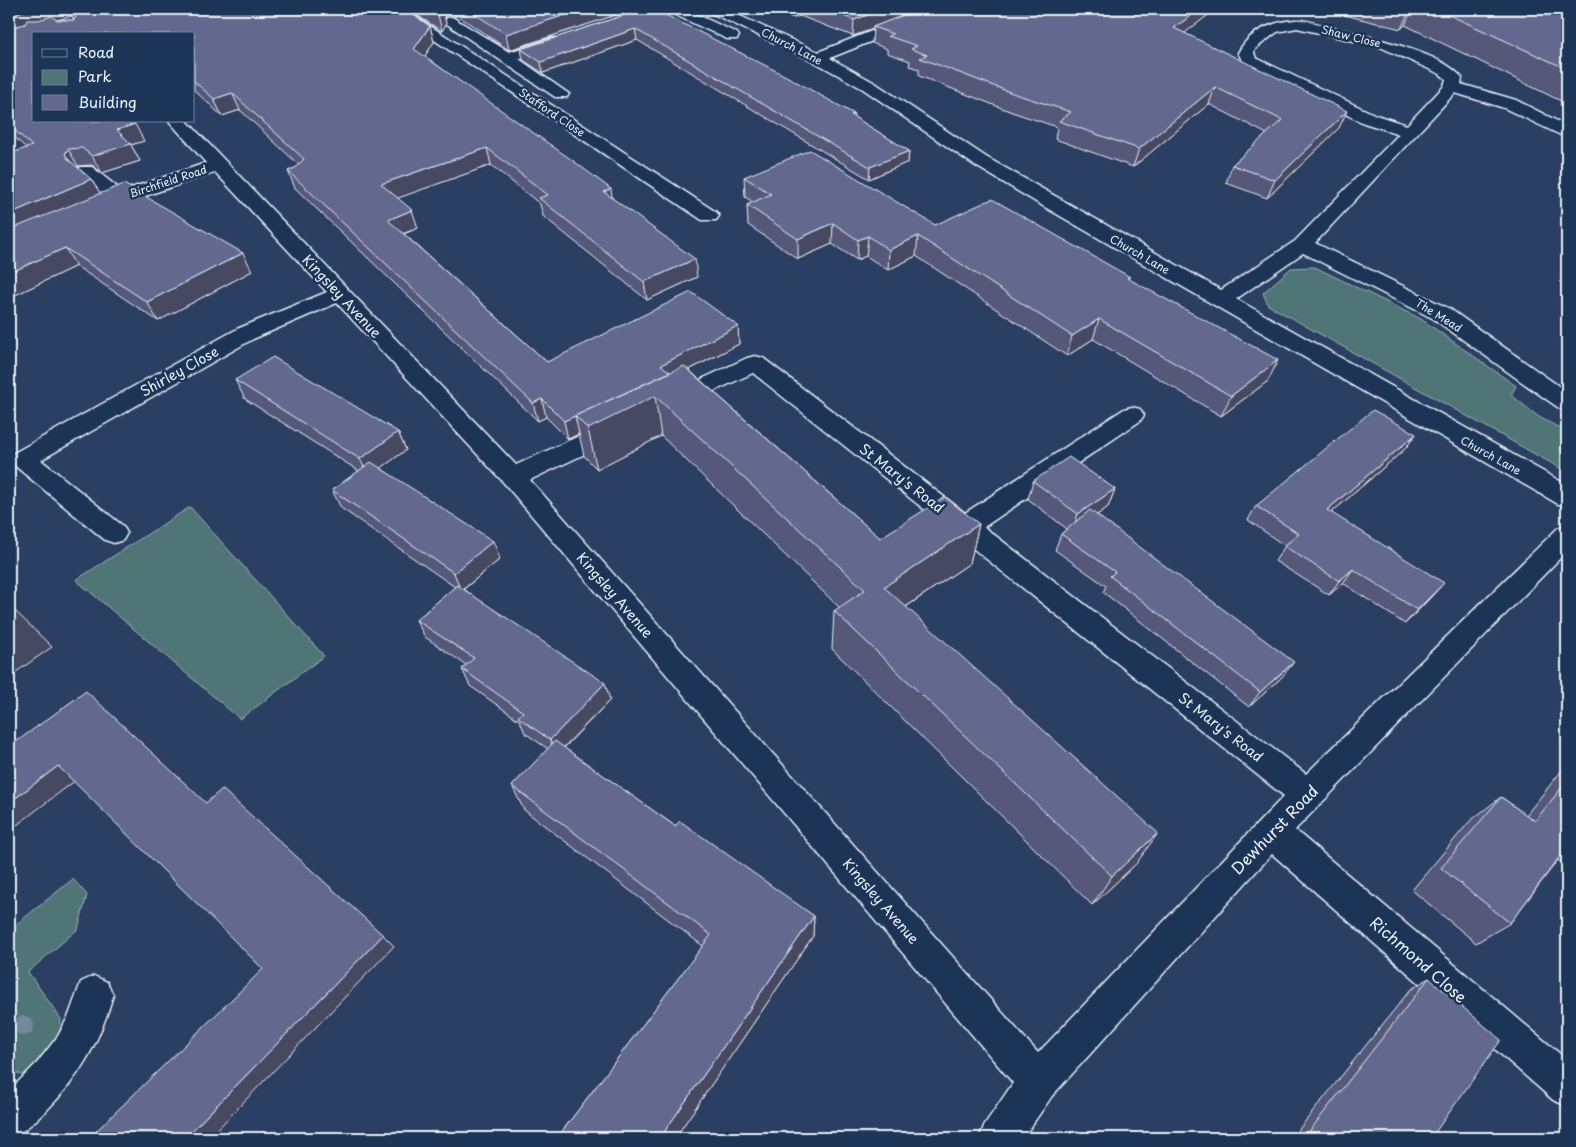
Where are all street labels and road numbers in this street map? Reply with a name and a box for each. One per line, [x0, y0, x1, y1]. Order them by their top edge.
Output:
street label: Shaw Close [1319, 20, 1383, 52]
street label: Church Lane [758, 23, 826, 69]
street label: Stafford Close [515, 84, 589, 141]
street label: Birchfield Road [127, 161, 209, 201]
street label: Church Lane [1107, 230, 1173, 278]
street label: Kingsley Avenue [298, 250, 387, 343]
street label: The Mead [1412, 294, 1466, 336]
street label: Shirley Close [136, 341, 222, 401]
street label: Church Lane [1458, 431, 1524, 479]
street label: St Mary's Road [855, 438, 949, 518]
street label: Kingsley Avenue [572, 548, 658, 643]
street label: St Mary's Road [1174, 687, 1268, 767]
street label: Dewhurst Road [1225, 779, 1323, 879]
street label: Kingsley Avenue [838, 854, 924, 949]
street label: Richmond Close [1365, 910, 1473, 1008]

